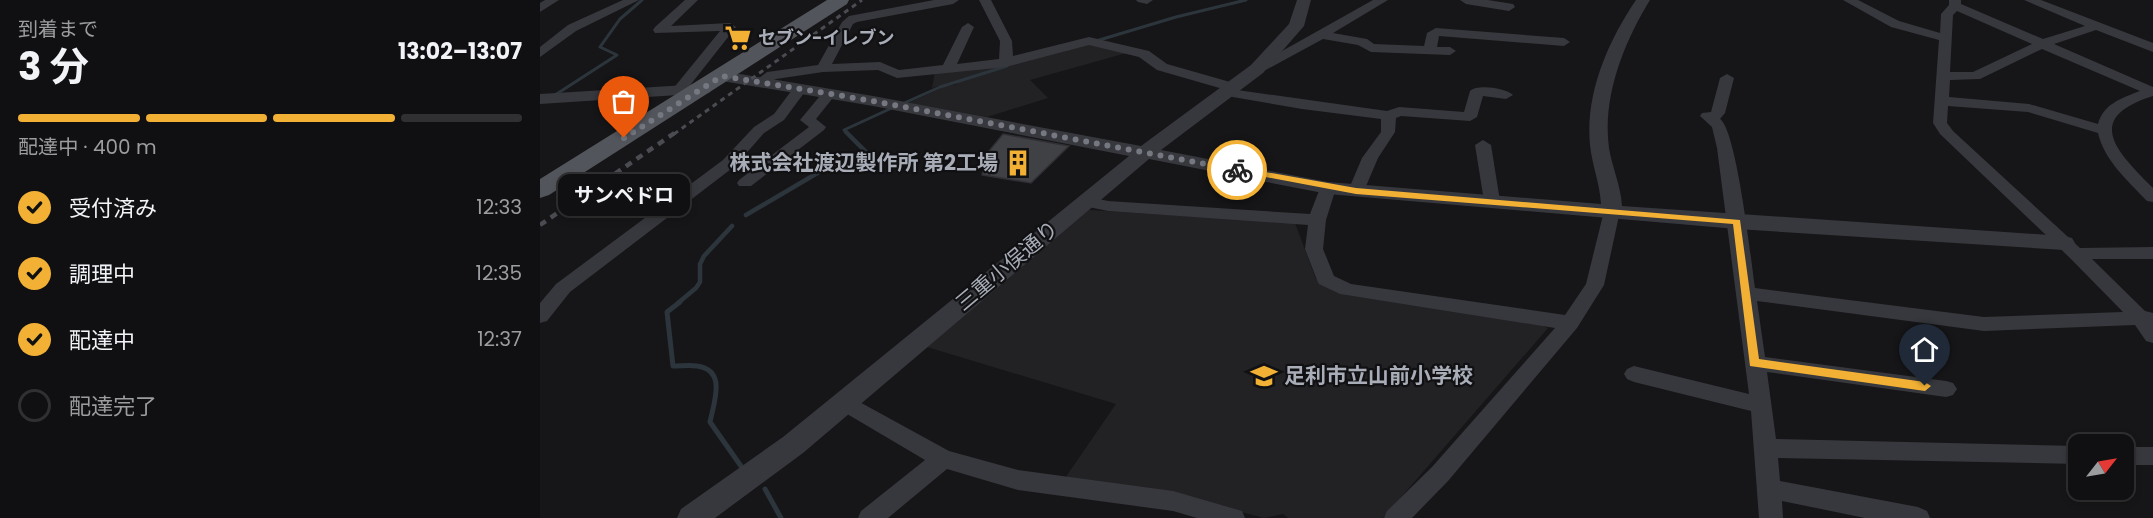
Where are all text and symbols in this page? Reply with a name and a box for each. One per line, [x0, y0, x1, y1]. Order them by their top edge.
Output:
text: 到着まで [18, 15, 98, 43]
supermarket icon: セブン-イレブン [723, 23, 753, 53]
place label: セブン-イレブン [758, 25, 894, 50]
text: 13:02–13:07 [398, 36, 522, 67]
text: 3 分 [18, 39, 89, 94]
pin [598, 76, 649, 138]
icon: bag [607, 85, 640, 118]
text: 配達中 · 400 m [18, 133, 157, 161]
courier [1207, 140, 1267, 200]
place label: 株式会社渡辺製作所 第2工場 [730, 148, 998, 177]
building icon: 株式会社渡辺製作所 第2工場 [1003, 148, 1033, 178]
icon: bike [1221, 154, 1254, 187]
callout: サンペドロ [558, 174, 690, 216]
text: サンペドロ [574, 181, 674, 209]
icon: check [18, 191, 51, 224]
text: 受付済み [69, 193, 157, 224]
text: 12:33 [476, 193, 522, 221]
street label: 三重小俣通り [949, 214, 1064, 317]
icon: check [18, 257, 51, 290]
text: 調理中 [69, 259, 135, 290]
text: 12:35 [476, 259, 522, 287]
icon: check [18, 323, 51, 356]
pin [1899, 324, 1950, 386]
text: 配達中 [69, 325, 135, 356]
text: 12:37 [477, 325, 522, 353]
icon: home [1908, 333, 1941, 366]
school or university icon: 足利市立山前小学校 [1249, 361, 1279, 391]
place label: 足利市立山前小学校 [1284, 361, 1473, 390]
text: 配達完了 [69, 391, 157, 422]
north arrow [2068, 434, 2134, 500]
map controls [2068, 434, 2134, 500]

